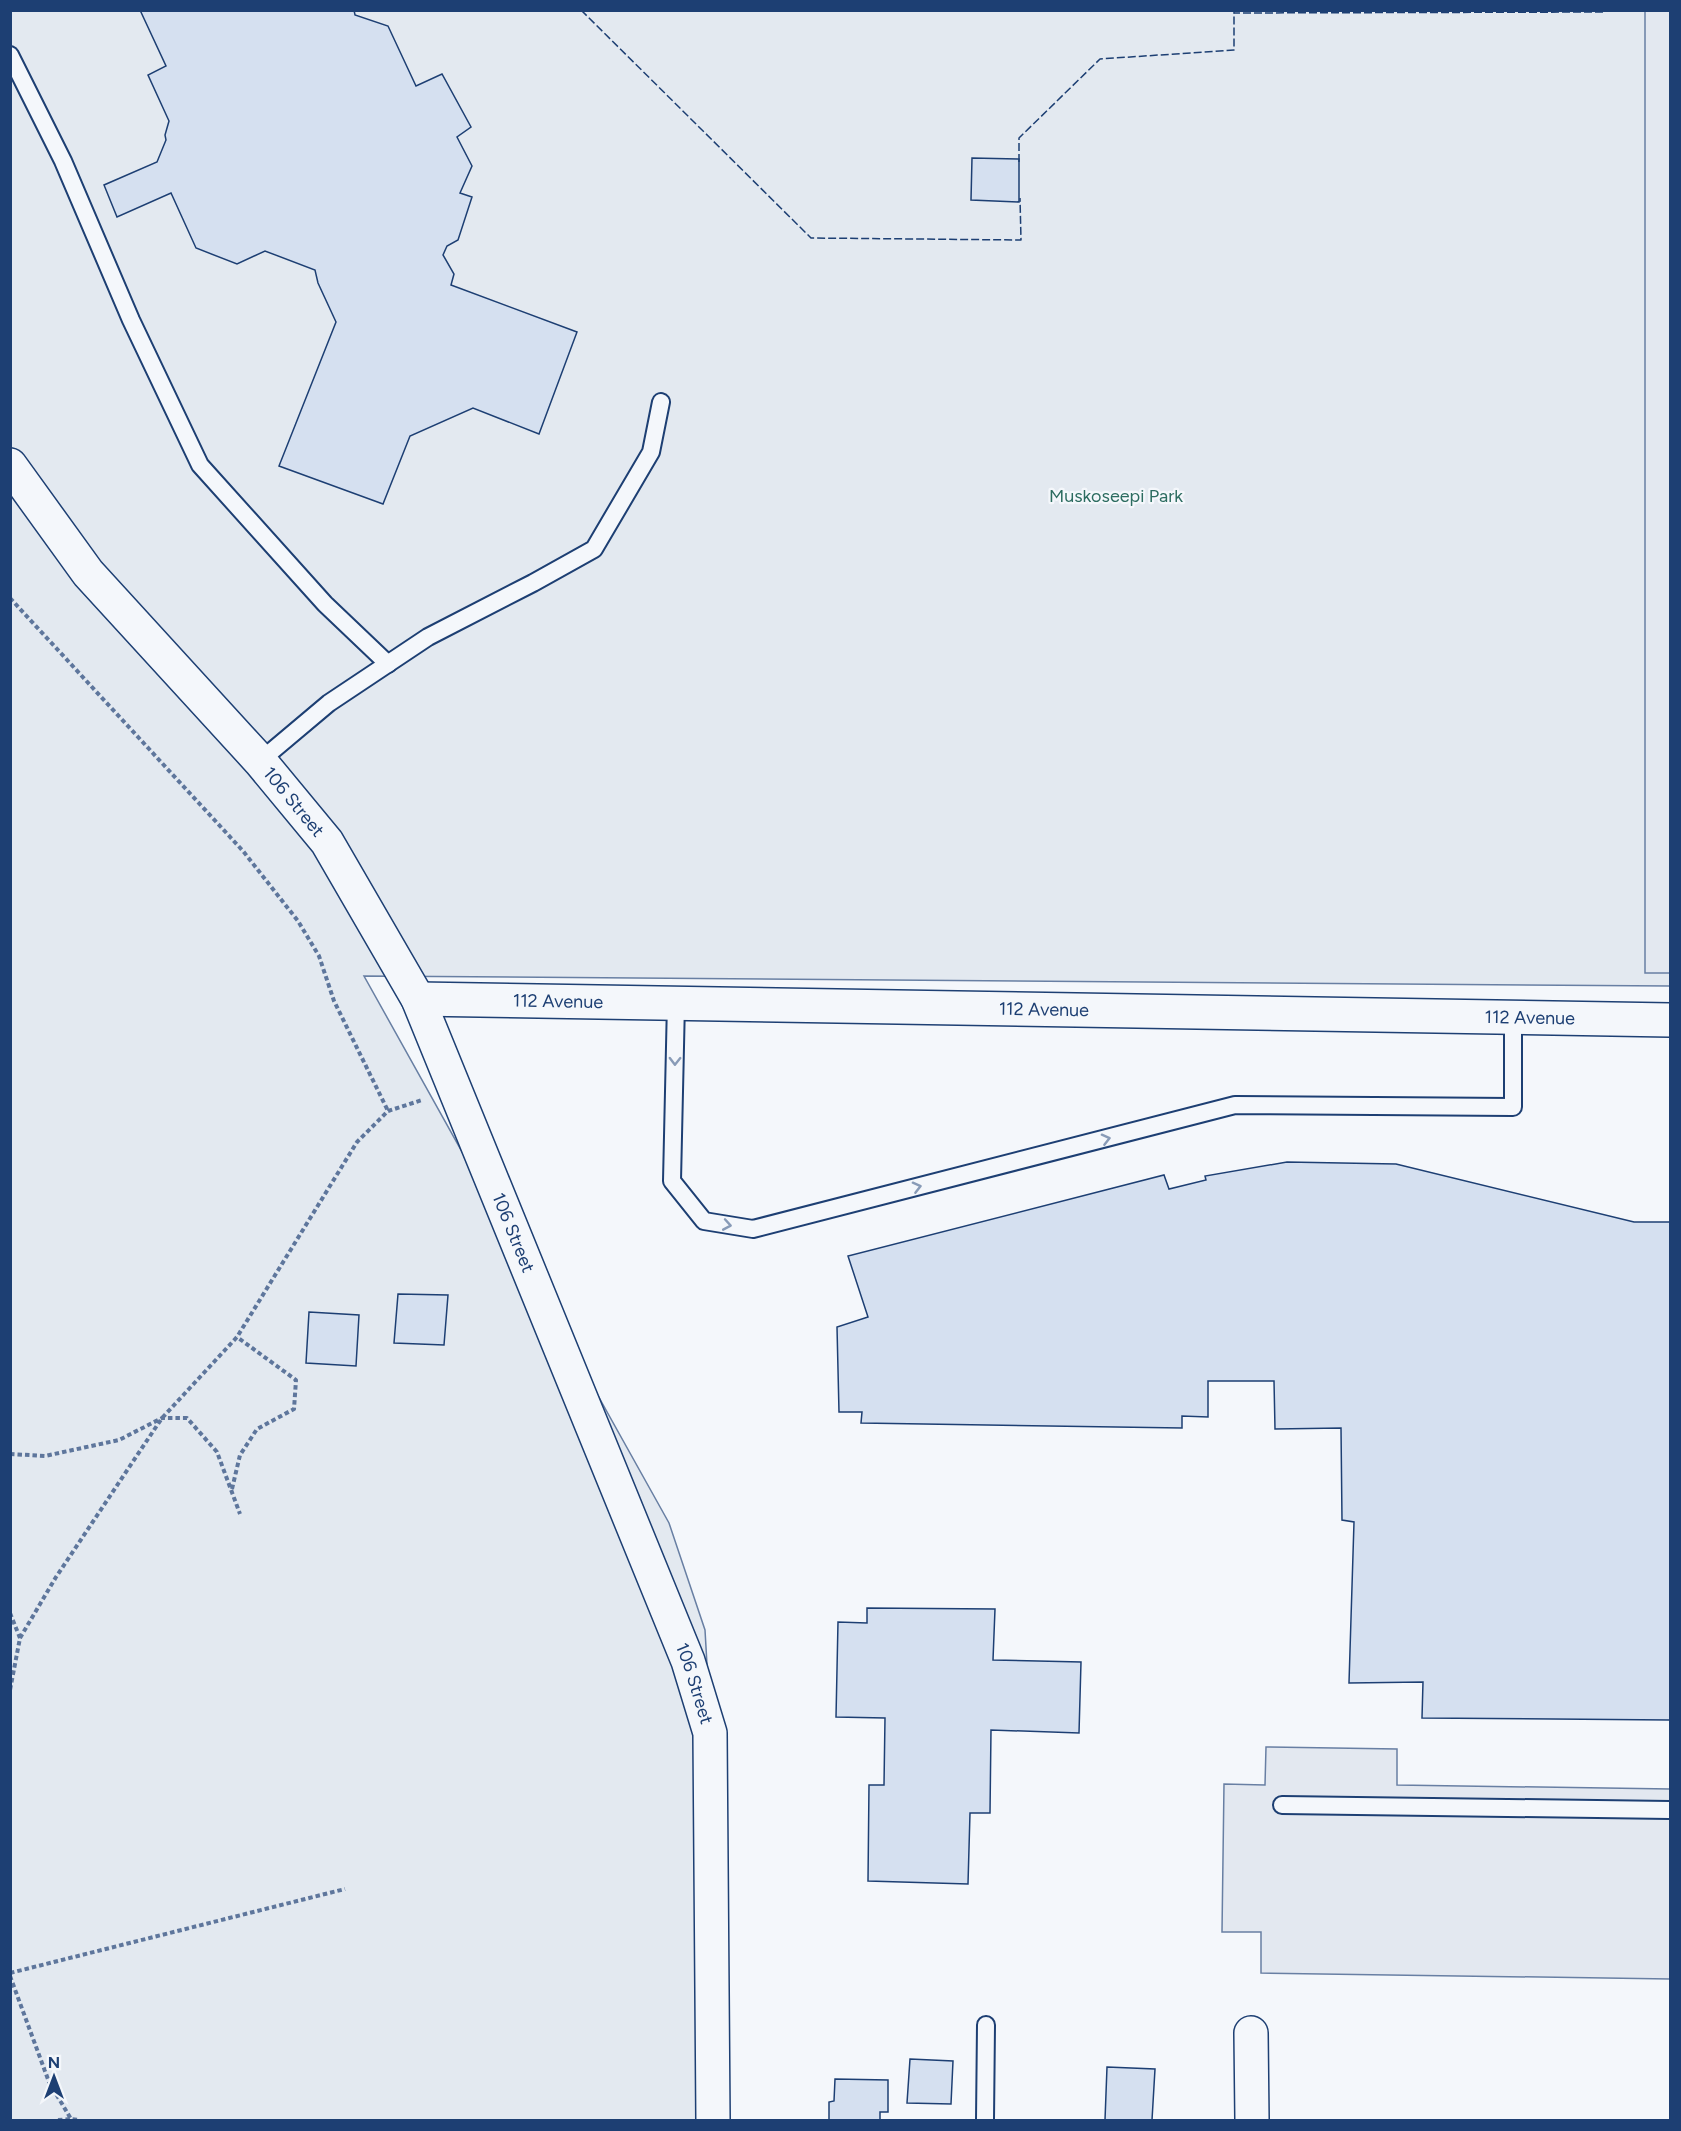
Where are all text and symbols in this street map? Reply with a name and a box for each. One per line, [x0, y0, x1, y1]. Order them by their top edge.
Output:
park label: Muskoseepi Park [1049, 485, 1183, 507]
street label: 106 Street [258, 762, 329, 841]
street label: 112 Avenue [513, 990, 603, 1013]
street label: 112 Avenue [999, 998, 1089, 1021]
street label: 112 Avenue [1485, 1006, 1575, 1029]
one-way arrow [669, 1056, 681, 1065]
one-way arrow [1100, 1133, 1110, 1146]
one-way arrow [912, 1182, 922, 1195]
street label: 106 Street [487, 1190, 539, 1276]
one-way arrow [722, 1218, 732, 1231]
street label: 106 Street [671, 1640, 718, 1727]
north arrow [24, 2047, 84, 2107]
text: N [48, 2053, 60, 2072]

